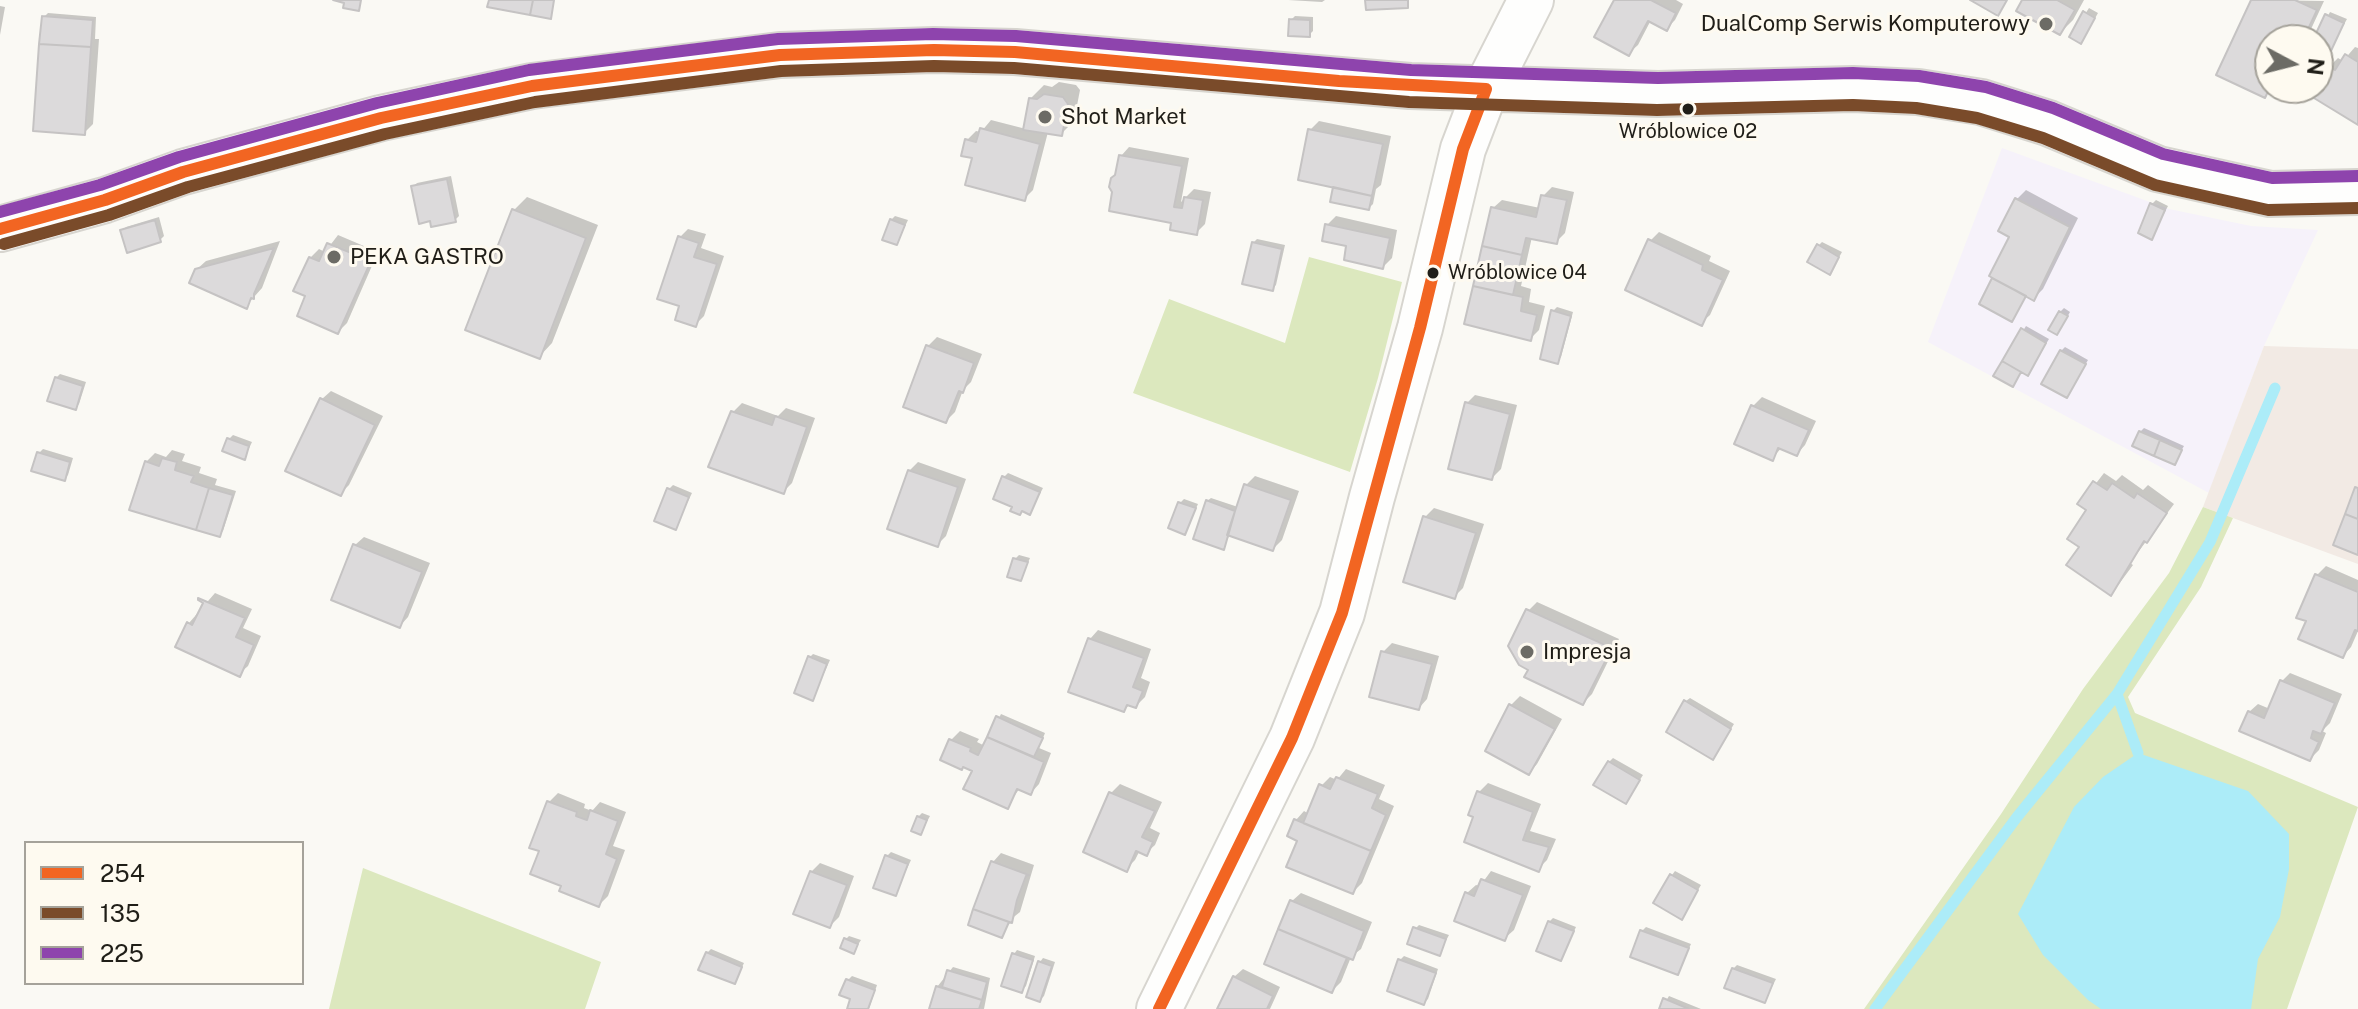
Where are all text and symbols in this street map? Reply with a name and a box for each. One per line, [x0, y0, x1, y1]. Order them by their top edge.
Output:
place label: DualComp Serwis Komputerowy [1701, 11, 2030, 37]
marker: DualComp Serwis Komputerowy [2037, 15, 2055, 33]
north arrow [2254, 24, 2334, 104]
text: N [2302, 57, 2330, 77]
marker: Wróblowice 02 [1680, 101, 1696, 117]
place label: Shot Market [1061, 104, 1187, 130]
marker: Shot Market [1036, 108, 1054, 126]
place label: Wróblowice 02 [1619, 120, 1757, 144]
place label: PEKA GASTRO [350, 244, 504, 270]
marker: PEKA GASTRO [325, 248, 343, 266]
place label: Wróblowice 04 [1448, 261, 1587, 285]
marker: Wróblowice 04 [1425, 265, 1441, 281]
place label: Impresja [1543, 639, 1631, 665]
marker: Impresja [1518, 643, 1536, 661]
legend [24, 841, 304, 985]
text: 254 [100, 859, 145, 887]
text: 135 [100, 899, 140, 927]
text: 225 [100, 939, 144, 967]

